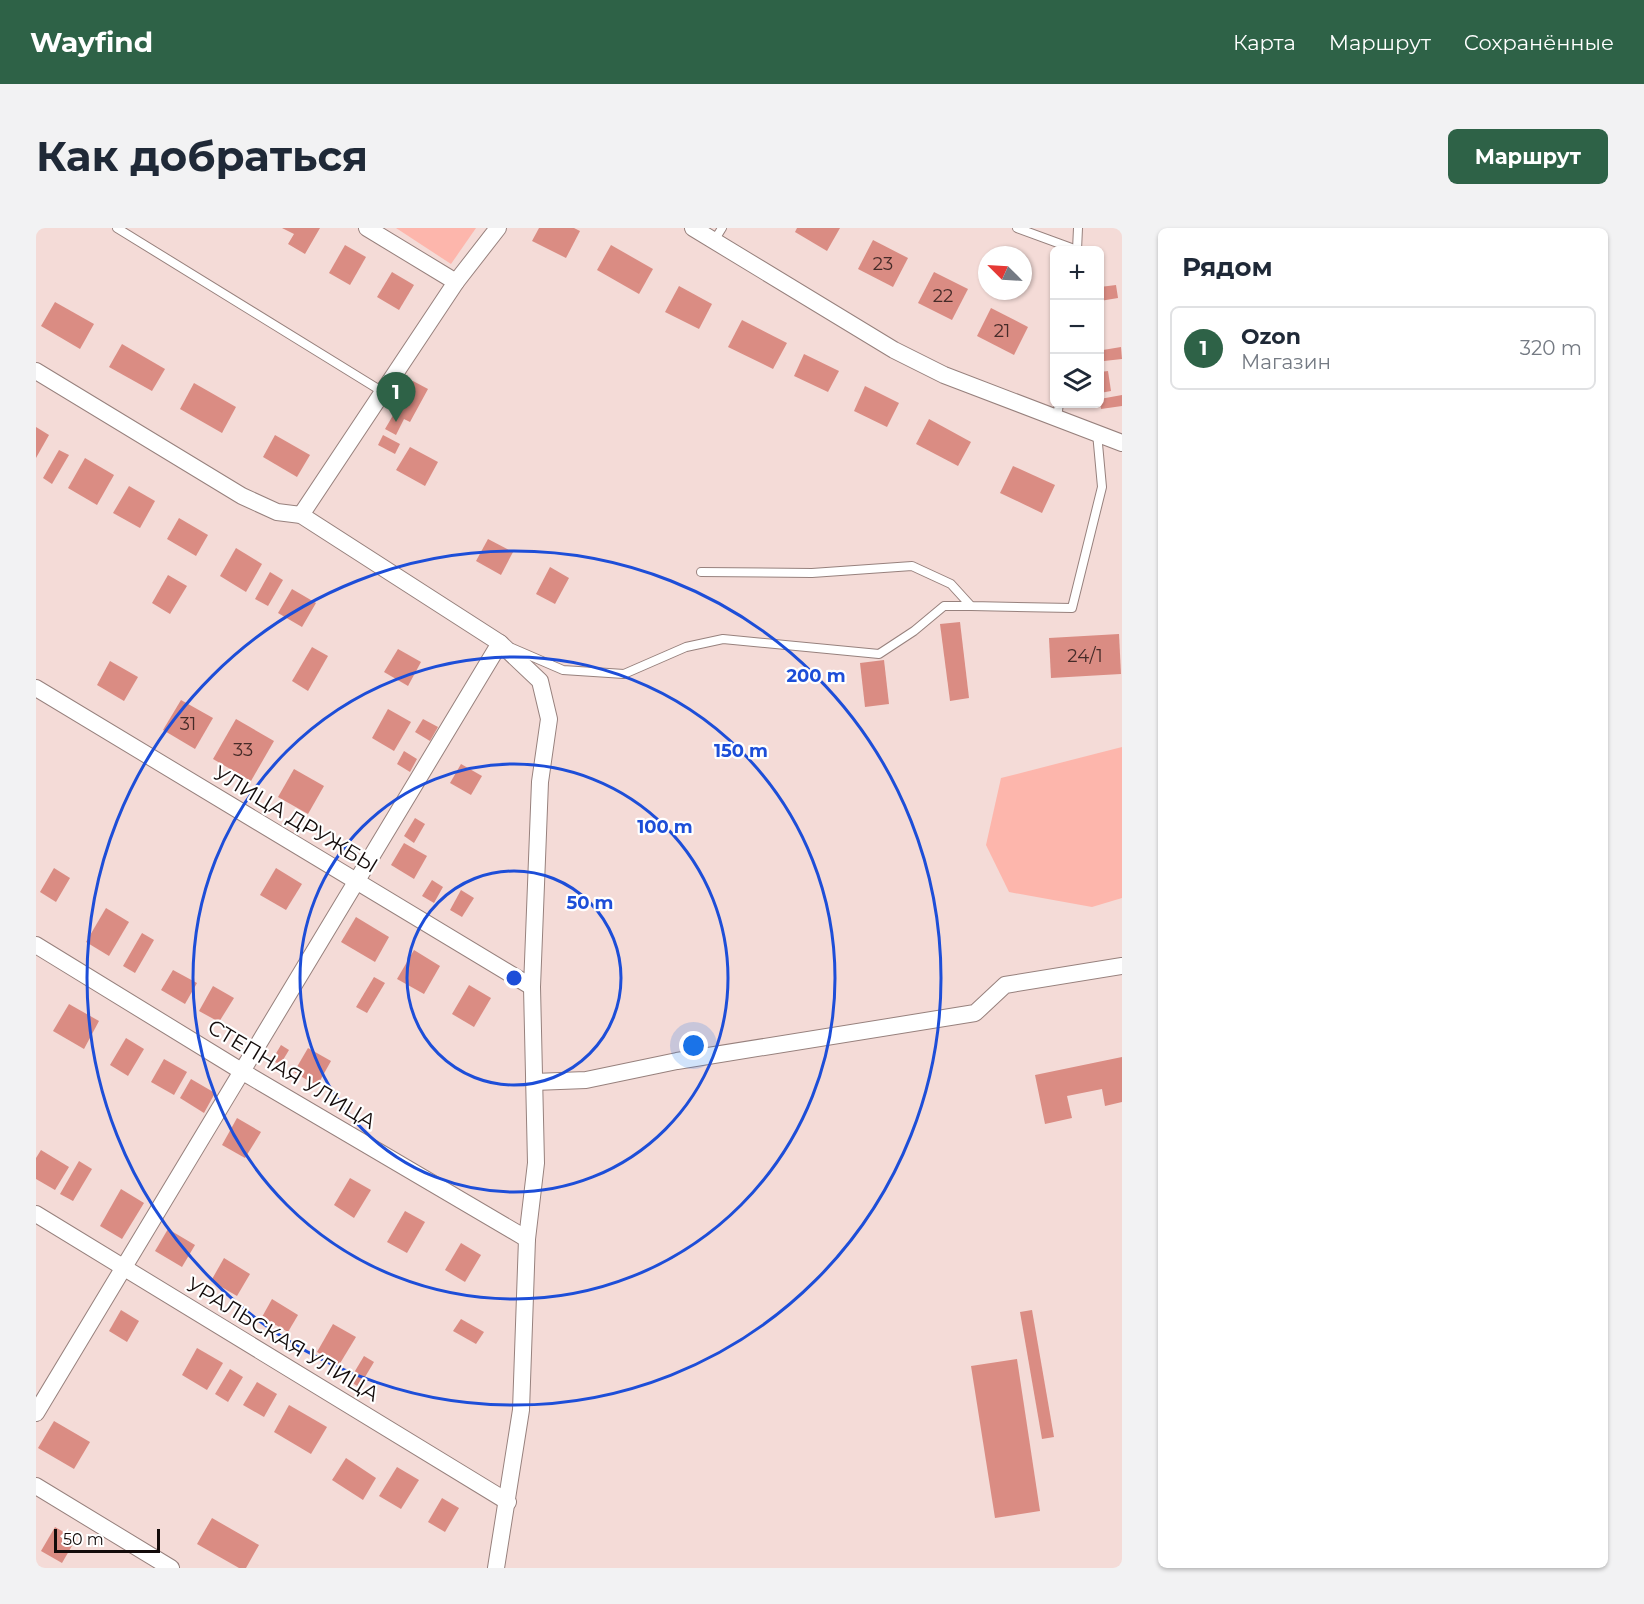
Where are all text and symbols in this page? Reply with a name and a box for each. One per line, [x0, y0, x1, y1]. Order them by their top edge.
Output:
text: Wayfind [30, 25, 153, 59]
text: Карта [1233, 30, 1296, 55]
text: Маршрут [1329, 30, 1431, 55]
text: Сохранённые [1464, 30, 1614, 55]
button: Маршрут [1448, 129, 1608, 184]
text: Как добраться [36, 130, 368, 182]
north arrow [978, 246, 1032, 300]
map controls [1050, 246, 1104, 408]
button: + [1050, 246, 1104, 300]
text: Рядом [1182, 251, 1273, 283]
house number: 23 [873, 253, 893, 275]
house number: 22 [933, 285, 953, 307]
button: − [1050, 300, 1104, 354]
house number: 21 [994, 320, 1010, 342]
text: Ozon [1241, 323, 1301, 350]
text: 1 [1200, 336, 1207, 360]
text: 320 m [1520, 336, 1582, 360]
text: Магазин [1241, 350, 1331, 374]
button: layers [1050, 354, 1104, 408]
pin: 1 [376, 372, 416, 422]
house number: 24/1 [1067, 645, 1103, 667]
text: 200 m [786, 665, 846, 687]
house number: 31 [180, 713, 196, 735]
house number: 33 [233, 739, 253, 761]
text: 150 m [714, 740, 768, 762]
street label: УЛИЦА ДРУЖБЫ [209, 760, 383, 878]
text: 100 m [637, 816, 693, 838]
text: 50 m [567, 892, 613, 914]
centre of rings [504, 968, 524, 988]
street label: СТЕПНАЯ УЛИЦА [203, 1014, 381, 1134]
your location [679, 1031, 708, 1060]
street label: УРАЛЬСКАЯ УЛИЦА [182, 1272, 384, 1407]
scale bar [54, 1526, 160, 1554]
text: 50 m [63, 1530, 104, 1549]

